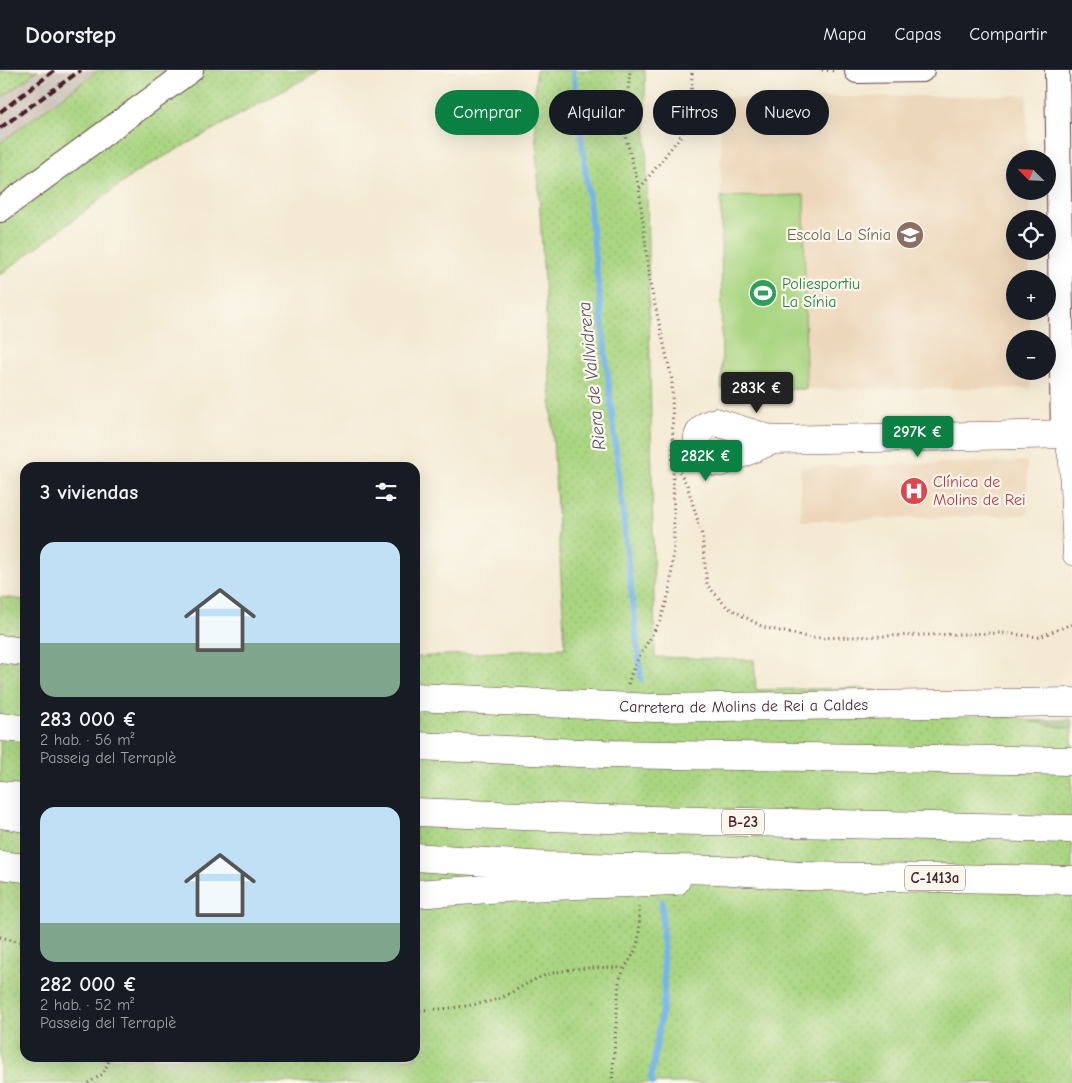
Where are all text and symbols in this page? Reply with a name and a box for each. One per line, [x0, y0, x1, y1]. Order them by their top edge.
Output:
text: Doorstep [25, 21, 116, 49]
text: Mapa [823, 24, 866, 45]
text: Capas [894, 24, 941, 45]
text: Compartir [969, 24, 1047, 45]
chip: Comprar [435, 90, 539, 135]
chip: Alquilar [549, 90, 643, 135]
chip: Filtros [653, 90, 736, 135]
chip: Nuevo [746, 90, 829, 135]
north arrow [1006, 150, 1056, 200]
map controls [1006, 150, 1056, 380]
button: locate [1006, 210, 1056, 260]
school or university icon: Escola La Sínia [895, 220, 925, 250]
place label: Escola La Sínia [787, 226, 891, 244]
button: + [1006, 270, 1056, 320]
place label: Poliesportiu La Sínia [782, 275, 860, 311]
sports icon: Poliesportiu La Sínia [748, 278, 778, 308]
water label: Riera de Vallvidrera [574, 301, 610, 451]
button: − [1006, 330, 1056, 380]
pin: 283K € [716, 372, 798, 414]
text: 283K € [732, 379, 782, 397]
pin: 297K € [877, 416, 959, 458]
text: 297K € [893, 423, 943, 441]
pin: 282K € [665, 440, 747, 482]
text: 282K € [681, 447, 731, 465]
place label: Clínica de Molins de Rei [933, 473, 1026, 509]
hospital icon: Clínica de Molins de Rei [899, 476, 929, 506]
icon: filters [372, 478, 400, 506]
text: 3 viviendas [40, 480, 138, 504]
icon: home [175, 575, 265, 665]
street label: Carretera de Molins de Rei a Caldes [619, 696, 869, 717]
text: 283 000 € [40, 707, 137, 731]
text: 2 hab. · 56 m² [40, 731, 135, 749]
text: Passeig del Terraplè [40, 749, 176, 767]
road number: B-23 [722, 810, 764, 834]
icon: home [175, 840, 265, 930]
road number: C-1413a [905, 866, 965, 890]
text: 282 000 € [40, 972, 137, 996]
text: 2 hab. · 52 m² [40, 996, 134, 1014]
text: Passeig del Terraplè [40, 1014, 176, 1032]

